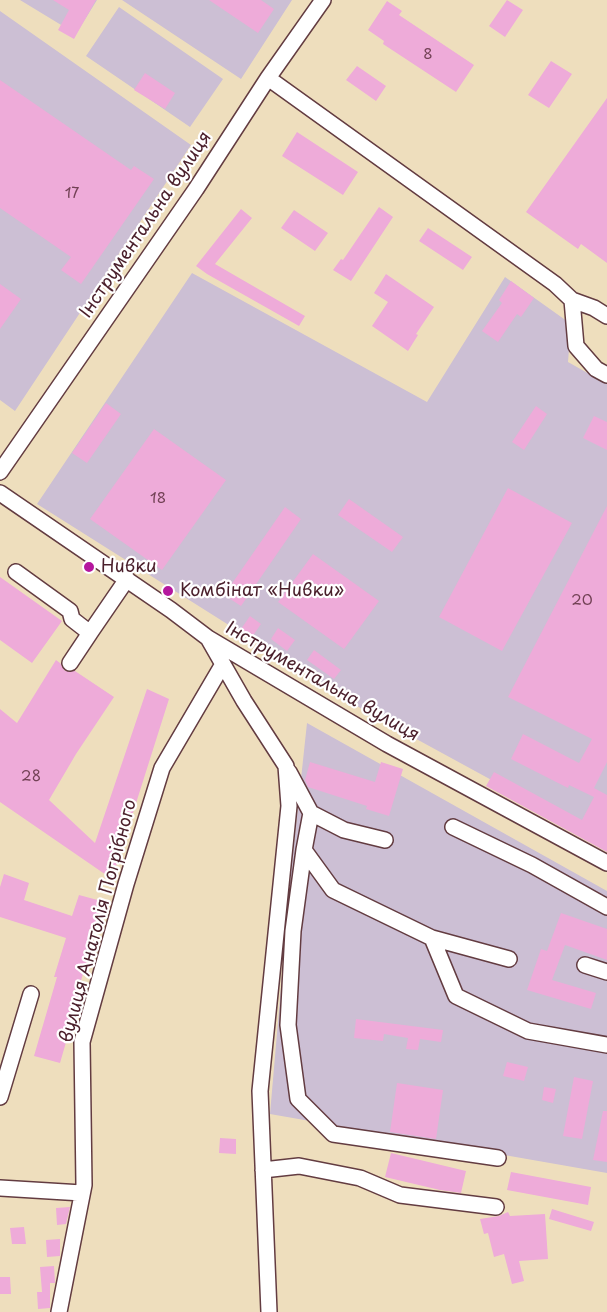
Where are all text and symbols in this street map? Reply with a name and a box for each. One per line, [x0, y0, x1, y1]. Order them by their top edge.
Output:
house number: 8 [423, 46, 433, 64]
street label: Інструментальна вулиця [75, 128, 217, 322]
house number: 17 [65, 185, 79, 203]
house number: 18 [150, 490, 166, 508]
place label: Нивки [101, 556, 157, 578]
marker: Нивки [82, 560, 96, 574]
place label: Комбінат «Нивки» [180, 580, 344, 602]
marker: Комбінат «Нивки» [161, 584, 175, 598]
house number: 20 [571, 592, 593, 610]
street label: Інструментальна вулиця [221, 618, 423, 746]
house number: 28 [21, 768, 41, 786]
street label: вулиця Анатолія Погрібного [56, 797, 142, 1045]

